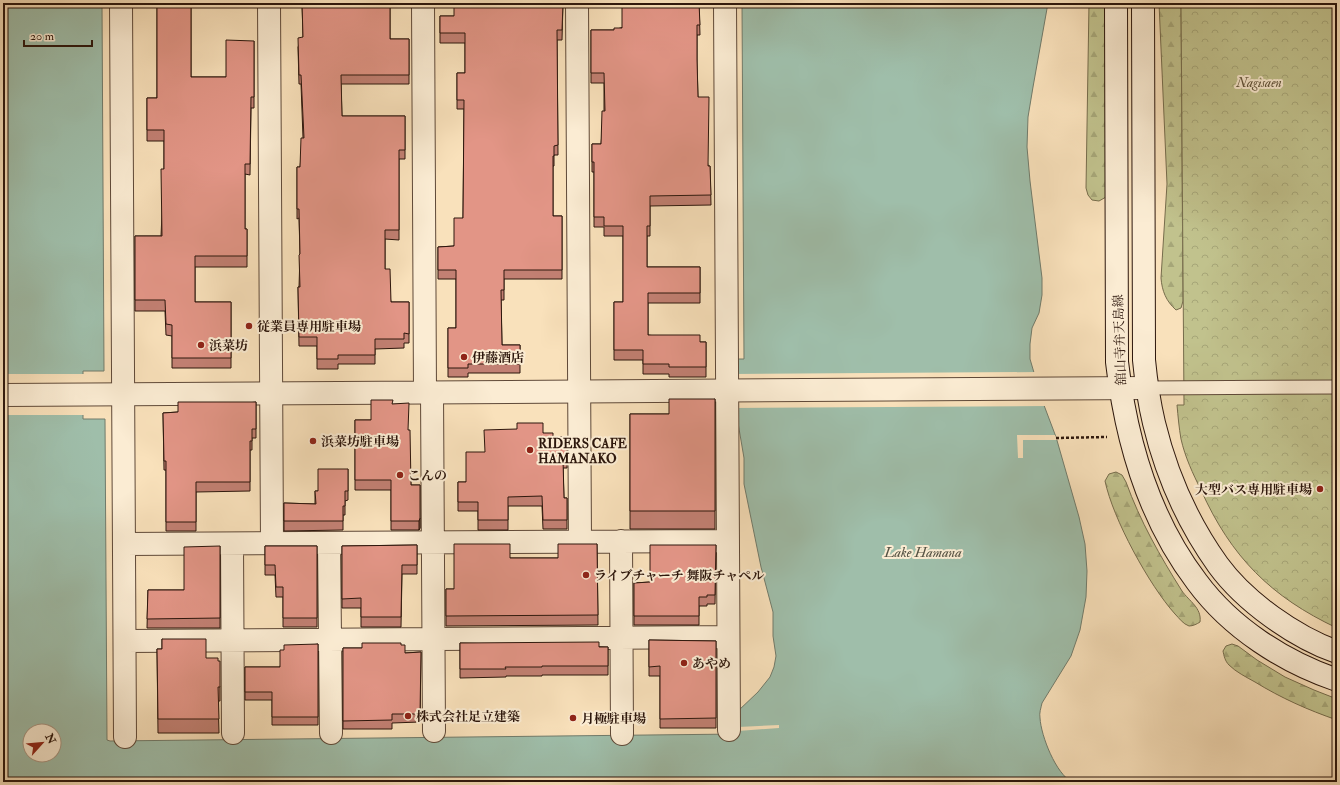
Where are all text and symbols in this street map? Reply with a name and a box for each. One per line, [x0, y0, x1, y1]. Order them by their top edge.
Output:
scale bar [24, 22, 92, 48]
text: 20 m [30, 29, 55, 44]
park label: Nagisaen [1235, 75, 1282, 91]
street label: 舘山寺弁天島線 [1110, 294, 1130, 386]
place label: 従業員専用駐車場 [257, 319, 361, 335]
marker: 従業員専用駐車場 [244, 321, 254, 331]
place label: 浜菜坊 [209, 338, 248, 354]
marker: 浜菜坊 [196, 340, 206, 350]
place label: 伊藤酒店 [472, 350, 524, 366]
marker: 伊藤酒店 [459, 352, 469, 362]
place label: 浜菜坊駐車場 [321, 434, 399, 450]
marker: 浜菜坊駐車場 [308, 436, 318, 446]
place label: RIDERS CAFE HAMANAKO [538, 436, 628, 467]
marker: RIDERS CAFE HAMANAKO [525, 445, 535, 455]
place label: こんの [408, 468, 447, 484]
marker: こんの [395, 470, 405, 480]
place label: 大型バス専用駐車場 [1195, 482, 1312, 498]
marker: 大型バス専用駐車場 [1315, 484, 1325, 494]
water label: Lake Hamana [883, 544, 962, 561]
place label: ライブチャーチ 舞阪チャペル [594, 568, 764, 584]
marker: ライブチャーチ 舞阪チャペル [581, 570, 591, 580]
place label: あやめ [692, 656, 731, 672]
marker: あやめ [679, 658, 689, 668]
place label: 株式会社足立建築 [416, 709, 520, 725]
marker: 株式会社足立建築 [403, 711, 413, 721]
place label: 月極駐車場 [581, 711, 646, 727]
marker: 月極駐車場 [568, 713, 578, 723]
north arrow [22, 723, 62, 763]
text: N [42, 730, 59, 747]

